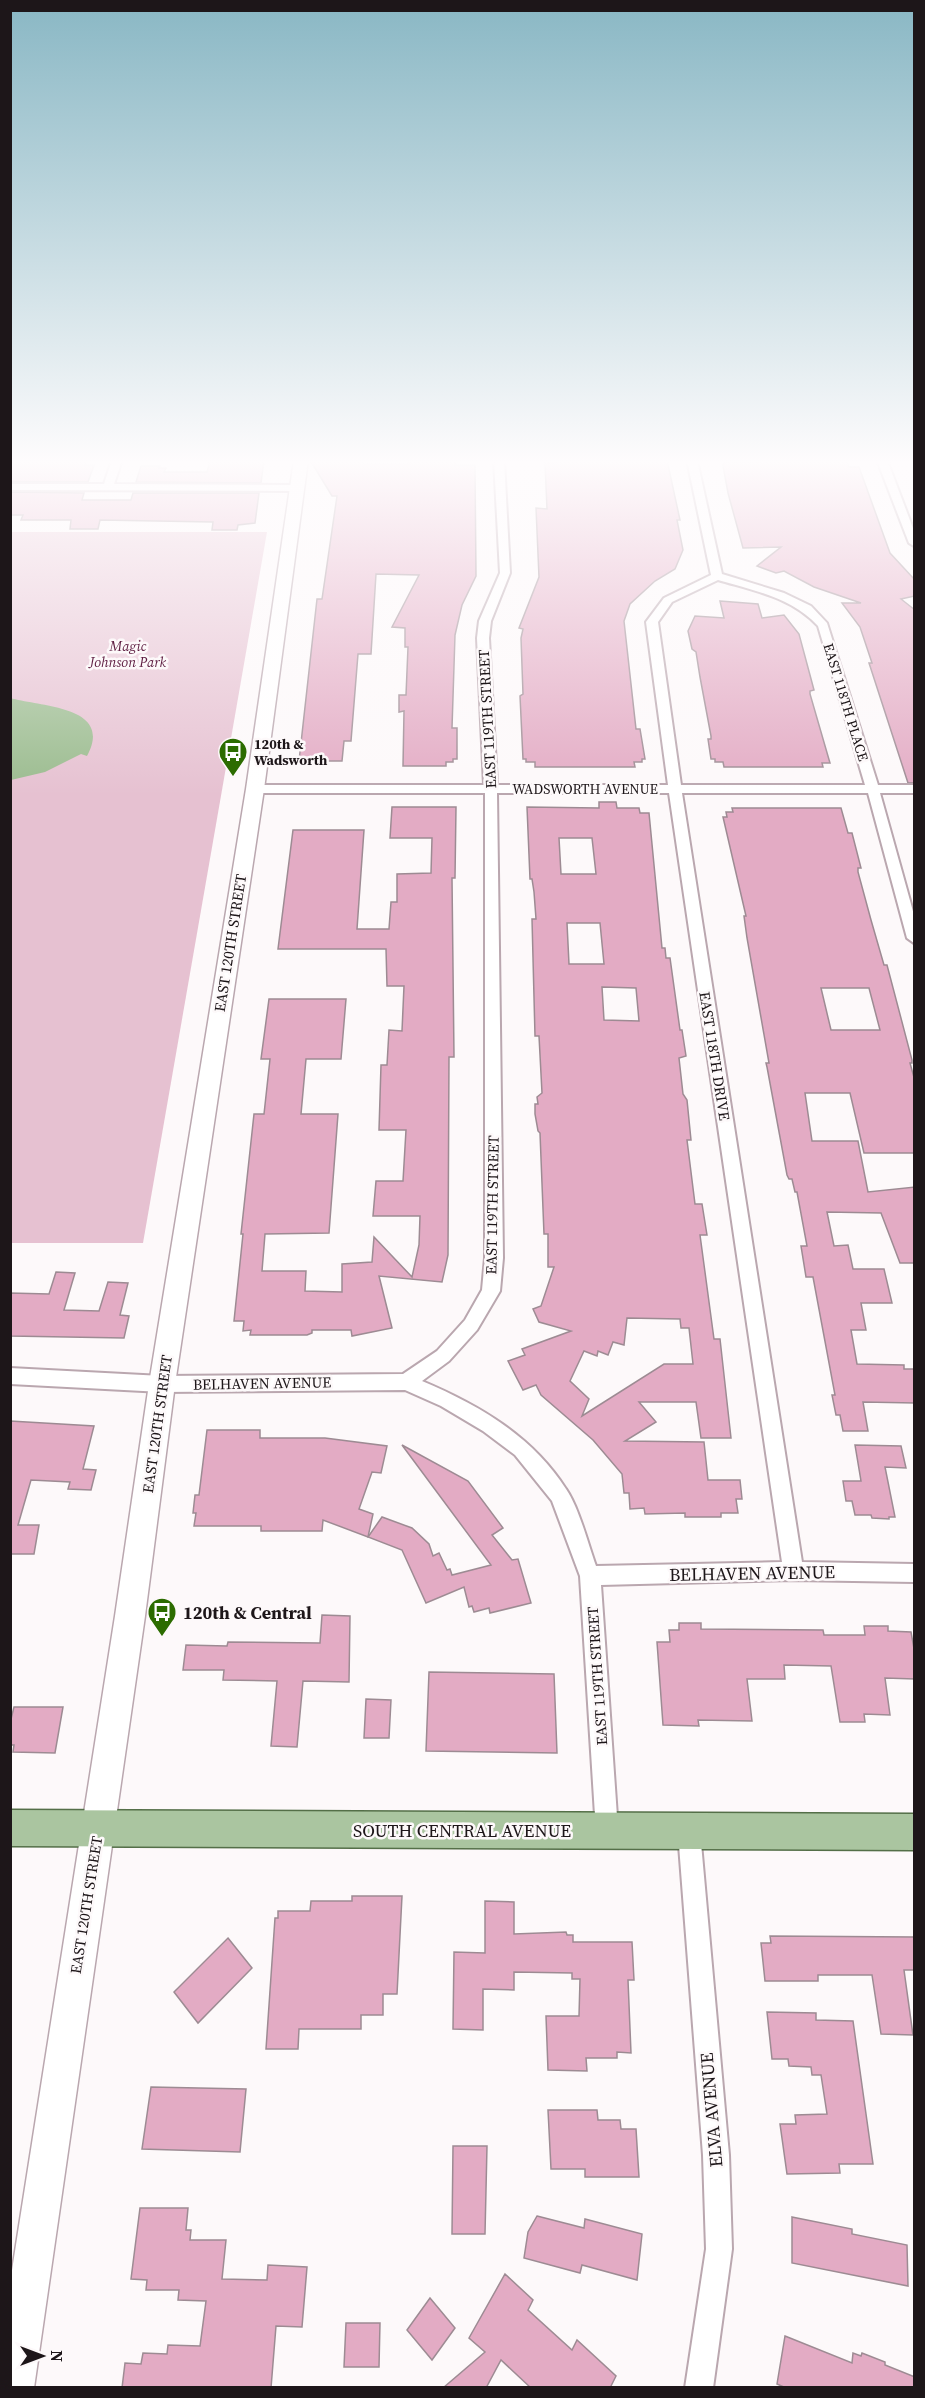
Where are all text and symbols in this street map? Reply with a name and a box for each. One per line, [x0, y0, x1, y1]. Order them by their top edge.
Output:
park label: Magic Johnson Park [88, 636, 167, 672]
street label: EAST 118TH PLACE [819, 641, 873, 763]
street label: EAST 119TH STREET [473, 649, 501, 789]
place label: 120th & Wadsworth [254, 734, 328, 770]
bus stop icon: 120th & Wadsworth [217, 736, 249, 778]
street label: WADSWORTH AVENUE [512, 779, 658, 799]
street label: EAST 120TH STREET [209, 873, 251, 1013]
street label: EAST 118TH DRIVE [694, 990, 736, 1122]
street label: EAST 119TH STREET [480, 1135, 504, 1275]
street label: EAST 120TH STREET [137, 1354, 177, 1494]
street label: BELHAVEN AVENUE [193, 1371, 331, 1395]
street label: BELHAVEN AVENUE [669, 1559, 835, 1587]
bus stop icon: 120th & Central [146, 1596, 178, 1638]
place label: 120th & Central [183, 1600, 312, 1625]
street label: EAST 119TH STREET [582, 1606, 612, 1746]
street label: SOUTH CENTRAL AVENUE [353, 1818, 571, 1843]
street label: EAST 120TH STREET [65, 1835, 107, 1975]
street label: ELVA AVENUE [694, 2051, 728, 2168]
north arrow [12, 2326, 72, 2386]
text: N [46, 2350, 68, 2362]

